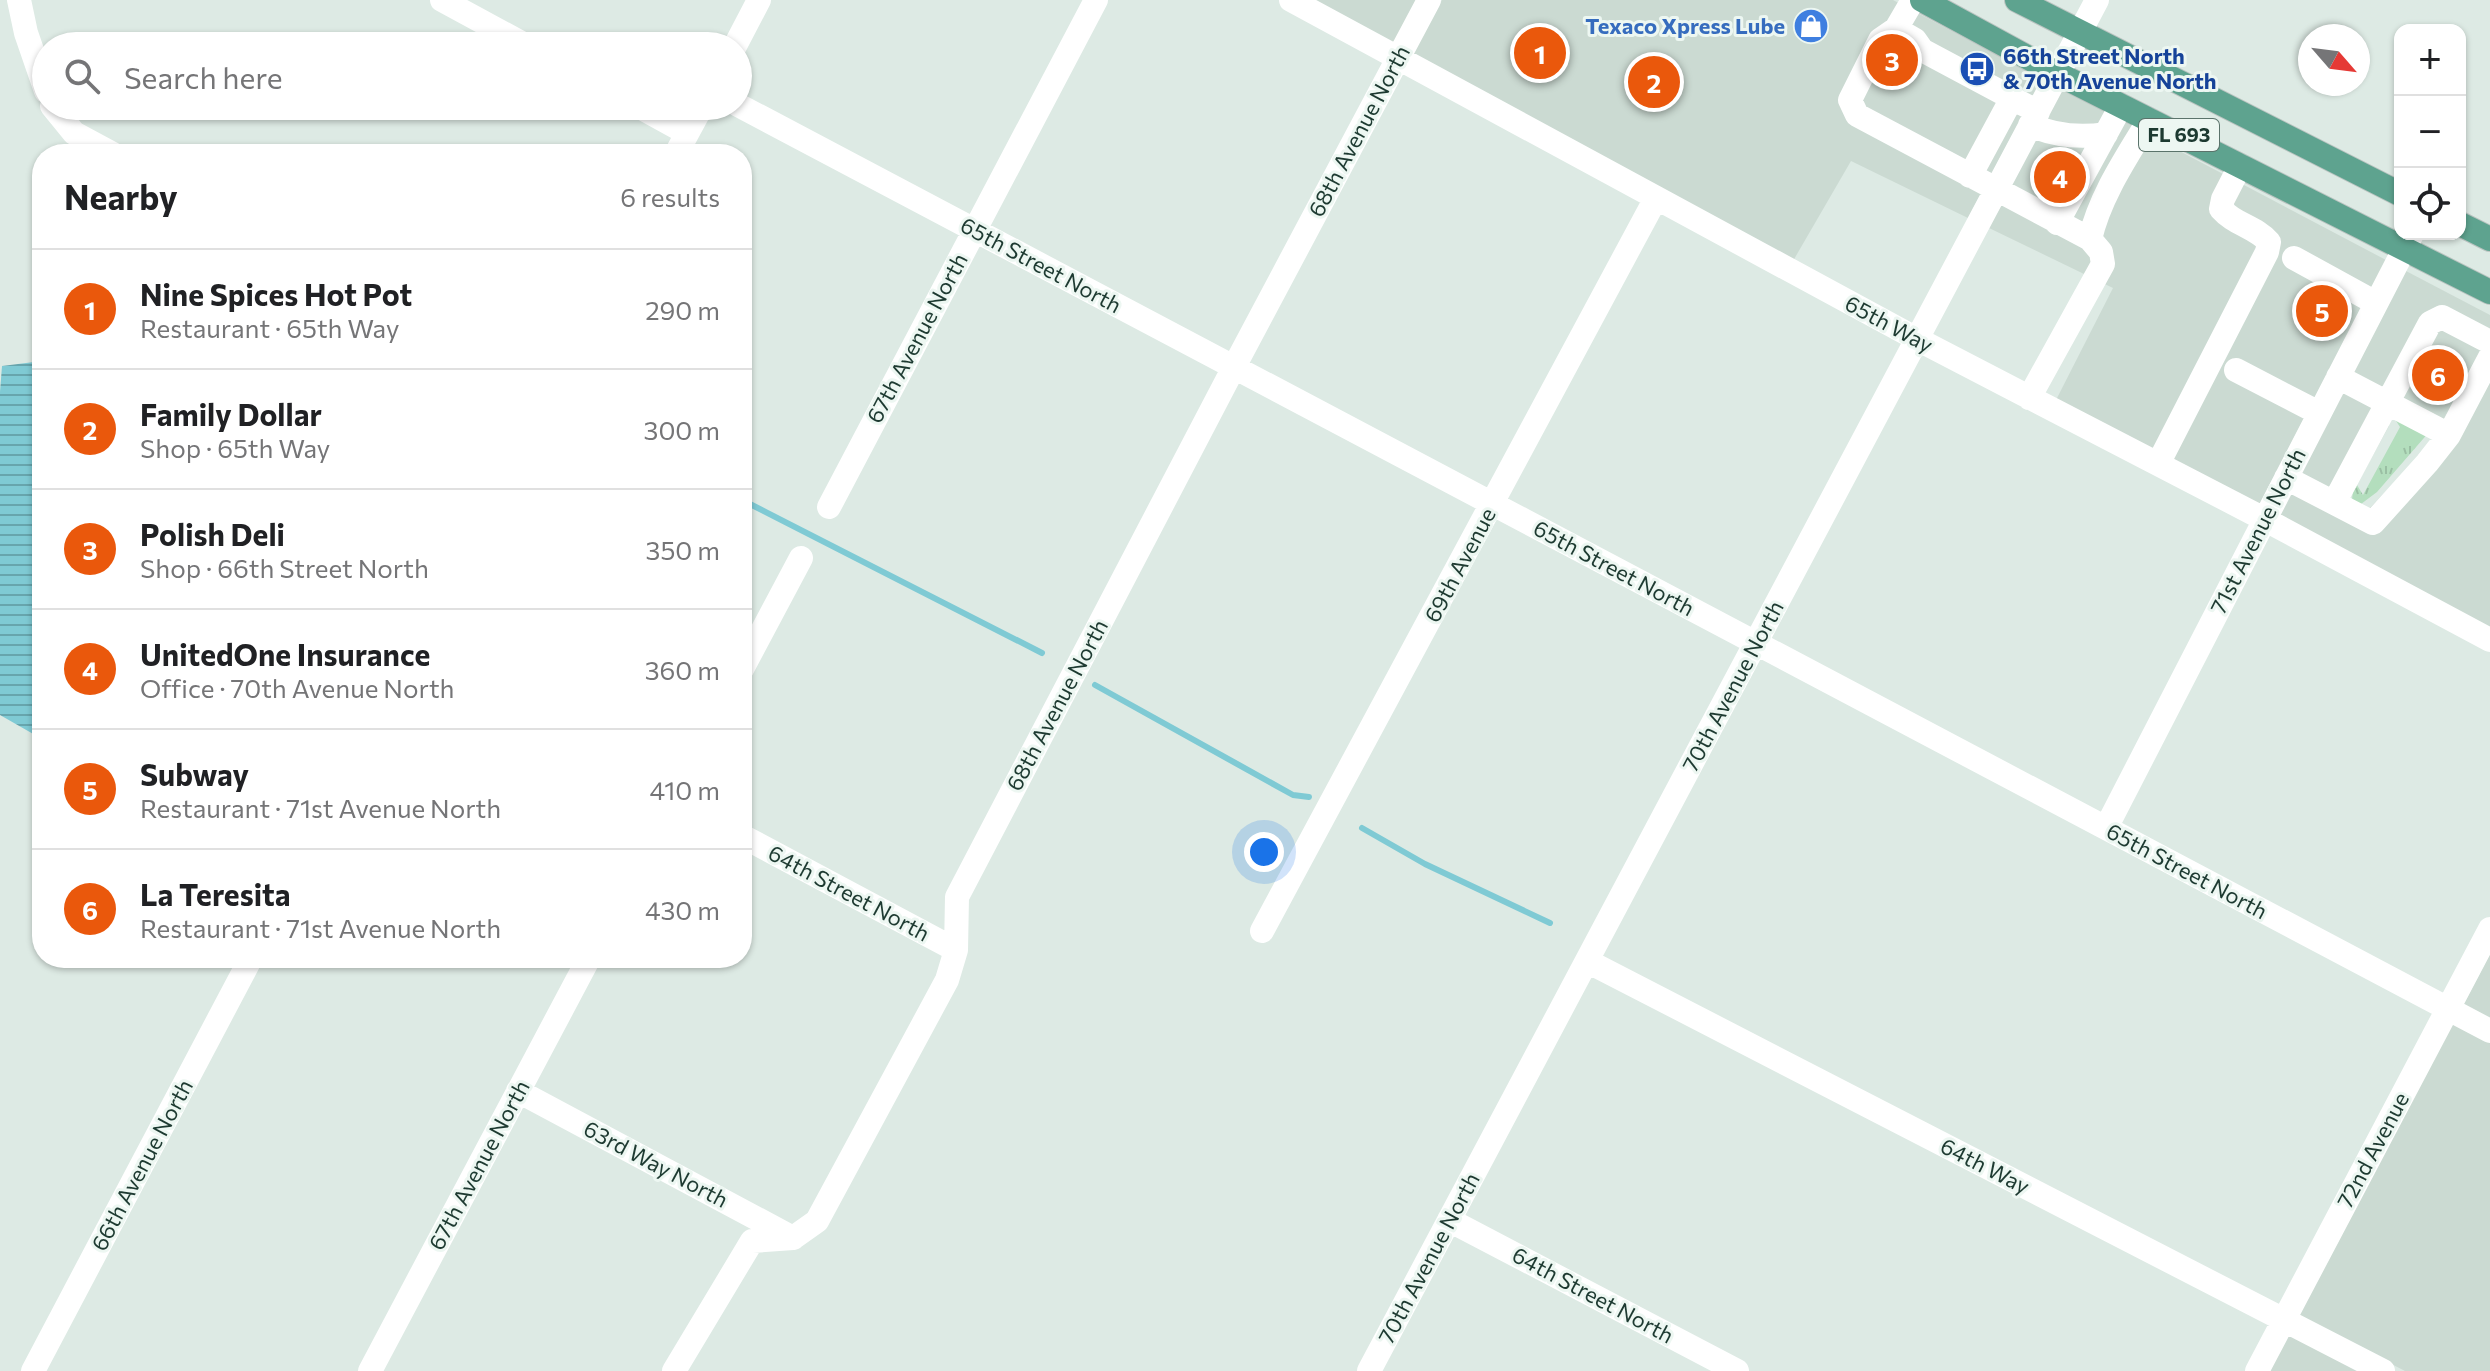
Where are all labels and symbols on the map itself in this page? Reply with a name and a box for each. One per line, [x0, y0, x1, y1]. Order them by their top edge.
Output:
shop icon: Texaco Xpress Lube [1792, 7, 1830, 45]
place label: Texaco Xpress Lube [1585, 12, 1785, 39]
pin: 1 [1514, 23, 1566, 83]
north arrow [2298, 24, 2370, 96]
pin: 3 [1866, 30, 1918, 90]
street label: 68th Avenue North [1302, 40, 1415, 221]
place label: 66th Street North & 70th Avenue North [2003, 42, 2216, 94]
bus stop icon: 66th Street North & 70th Avenue North [1958, 50, 1996, 88]
pin: 2 [1628, 52, 1680, 112]
road number: FL 693 [2139, 119, 2219, 151]
pin: 4 [2034, 147, 2086, 207]
street label: 65th Street North [956, 211, 1126, 318]
street label: 67th Avenue North [860, 248, 973, 427]
pin: 5 [2296, 281, 2348, 341]
street label: 65th Way [1841, 289, 1938, 358]
pin: 6 [2412, 345, 2464, 405]
street label: 71st Avenue North [2204, 444, 2311, 618]
street label: 69th Avenue [1418, 503, 1501, 627]
street label: 65th Street North [1529, 514, 1699, 621]
street label: 70th Avenue North [1676, 596, 1789, 776]
street label: 68th Avenue North [1000, 614, 1113, 795]
street label: 65th Street North [2102, 817, 2272, 924]
your location [1244, 832, 1284, 872]
street label: 64th Street North [764, 839, 935, 946]
street label: 66th Avenue North [85, 1074, 198, 1255]
street label: 67th Avenue North [422, 1075, 535, 1254]
street label: 72nd Avenue [2331, 1087, 2414, 1212]
street label: 63rd Way North [580, 1114, 733, 1213]
street label: 64th Way [1936, 1132, 2034, 1199]
street label: 70th Avenue North [1372, 1168, 1485, 1348]
street label: 64th Street North [1508, 1241, 1679, 1348]

